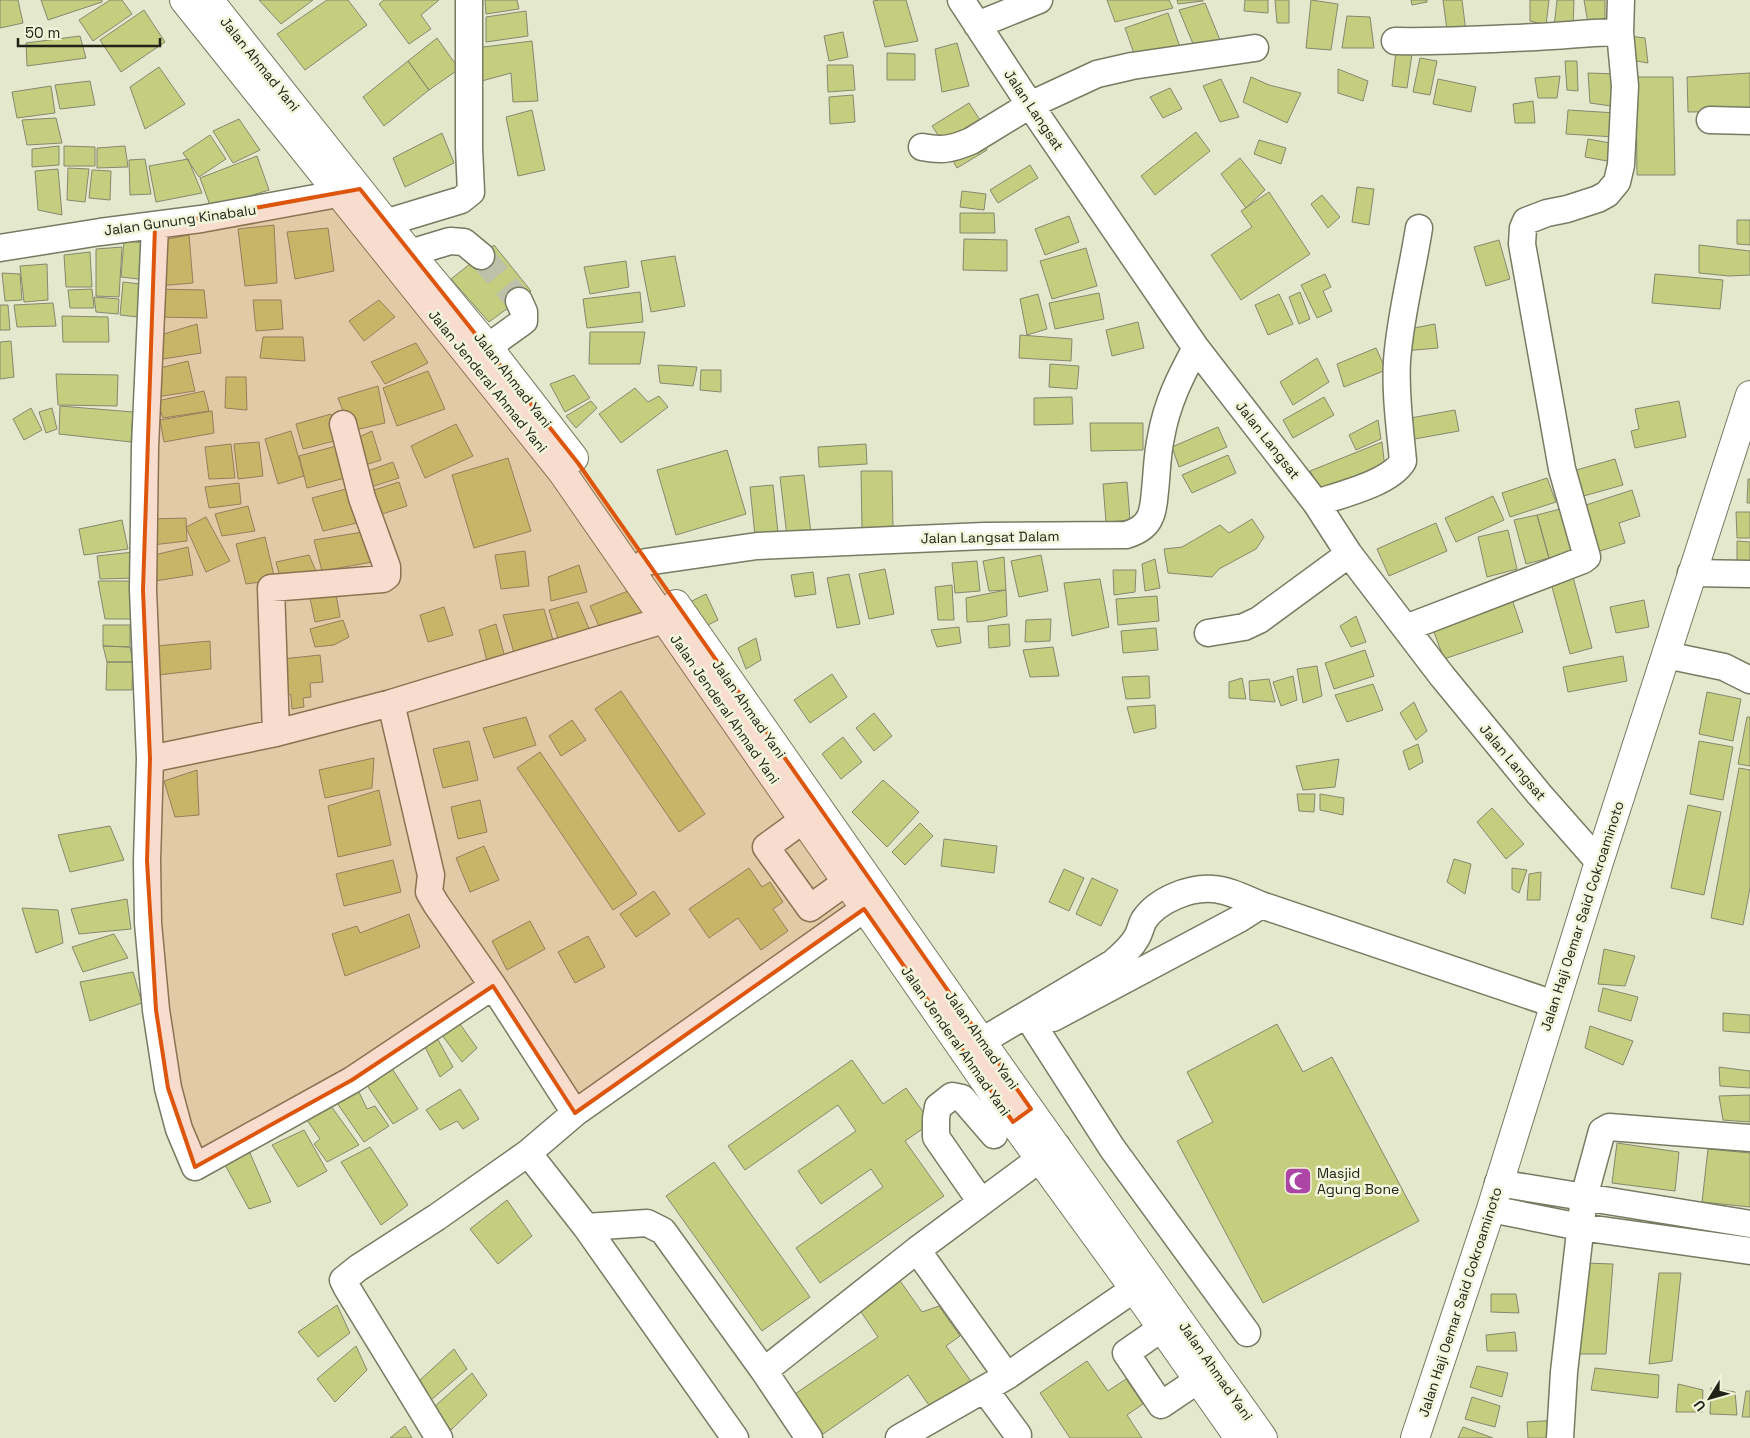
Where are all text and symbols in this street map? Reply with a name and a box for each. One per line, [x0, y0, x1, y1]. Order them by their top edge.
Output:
street label: Jalan Ahmad Yani [216, 13, 304, 115]
scale bar [18, 15, 160, 47]
text: 50 m [25, 23, 60, 42]
street label: Jalan Langsat [1000, 66, 1068, 154]
street label: Jalan Gunung Kinabalu [103, 200, 257, 240]
street label: Jalan Jenderal Ahmad Yani [425, 306, 551, 456]
street label: Jalan Ahmad Yani [470, 328, 556, 432]
street label: Jalan Langsat [1232, 397, 1304, 483]
street label: Jalan Langsat Dalam [920, 527, 1060, 547]
street label: Jalan Jenderal Ahmad Yani [666, 631, 784, 787]
street label: Jalan Ahmad Yani [708, 656, 790, 762]
street label: Jalan Langsat [1476, 720, 1550, 804]
street label: Jalan Haji Oemar Said Cokroaminoto [1536, 799, 1628, 1033]
street label: Jalan Jenderal Ahmad Yani [897, 963, 1015, 1119]
street label: Jalan Ahmad Yani [941, 987, 1023, 1093]
place label: Masjid Agung Bone [1317, 1164, 1399, 1198]
mosque icon: Masjid Agung Bone [1283, 1166, 1313, 1196]
street label: Jalan Haji Oemar Said Cokroaminoto [1414, 1185, 1506, 1419]
street label: Jalan Ahmad Yani [1175, 1318, 1257, 1424]
north arrow [1685, 1373, 1735, 1423]
text: U [1690, 1397, 1710, 1415]

